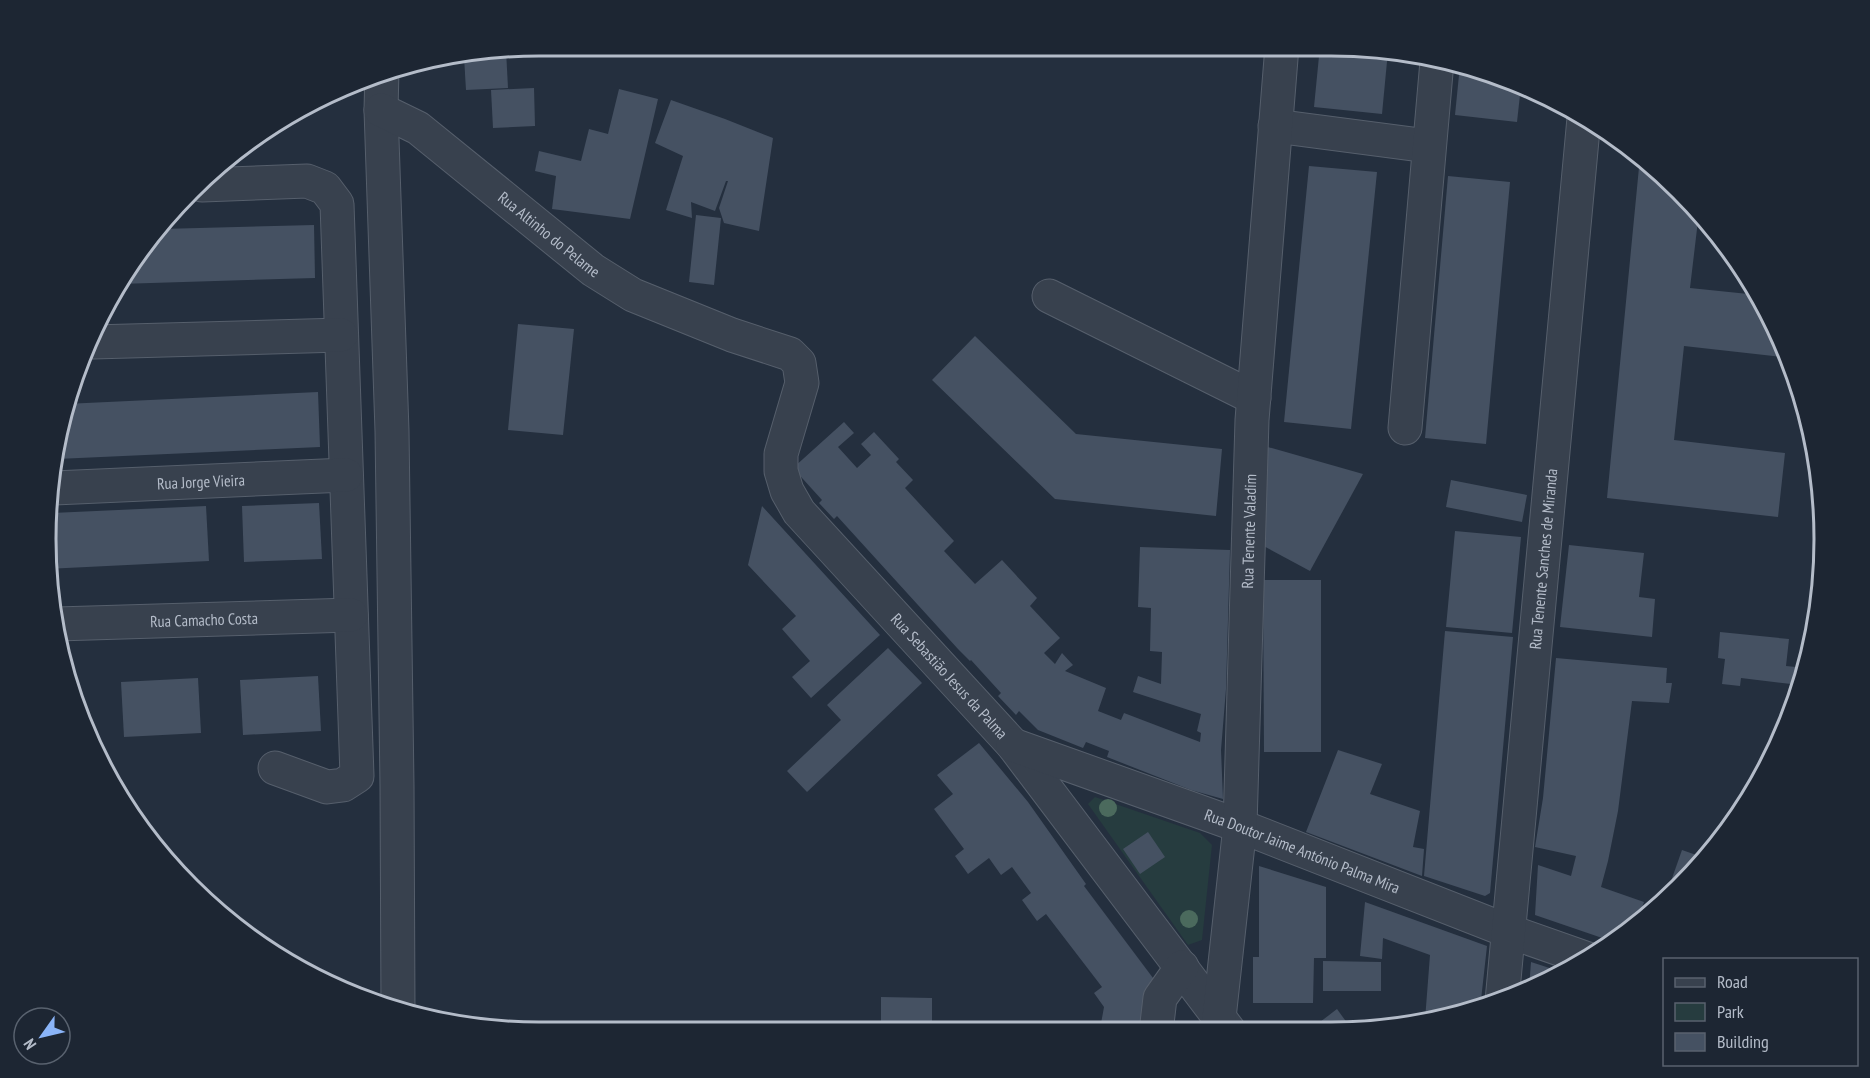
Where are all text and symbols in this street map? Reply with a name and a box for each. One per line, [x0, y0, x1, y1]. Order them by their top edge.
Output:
street label: Rua Altinho do Pelame [494, 187, 604, 282]
street label: Rua Tenente Sanches de Miranda [1525, 468, 1561, 650]
street label: Rua Jorge Vieira [156, 470, 245, 493]
street label: Rua Tenente Valadim [1237, 474, 1260, 589]
street label: Rua Camacho Costa [150, 608, 258, 631]
street label: Rua Sebastião Jesus da Palma [887, 609, 1012, 743]
street label: Rua Doutor Jaime António Palma Mira [1202, 804, 1403, 898]
legend [1663, 958, 1858, 1066]
text: Road [1717, 970, 1748, 993]
text: Park [1717, 1000, 1744, 1023]
north arrow [12, 1006, 72, 1066]
text: Building [1717, 1030, 1769, 1053]
text: N [19, 1035, 40, 1054]

